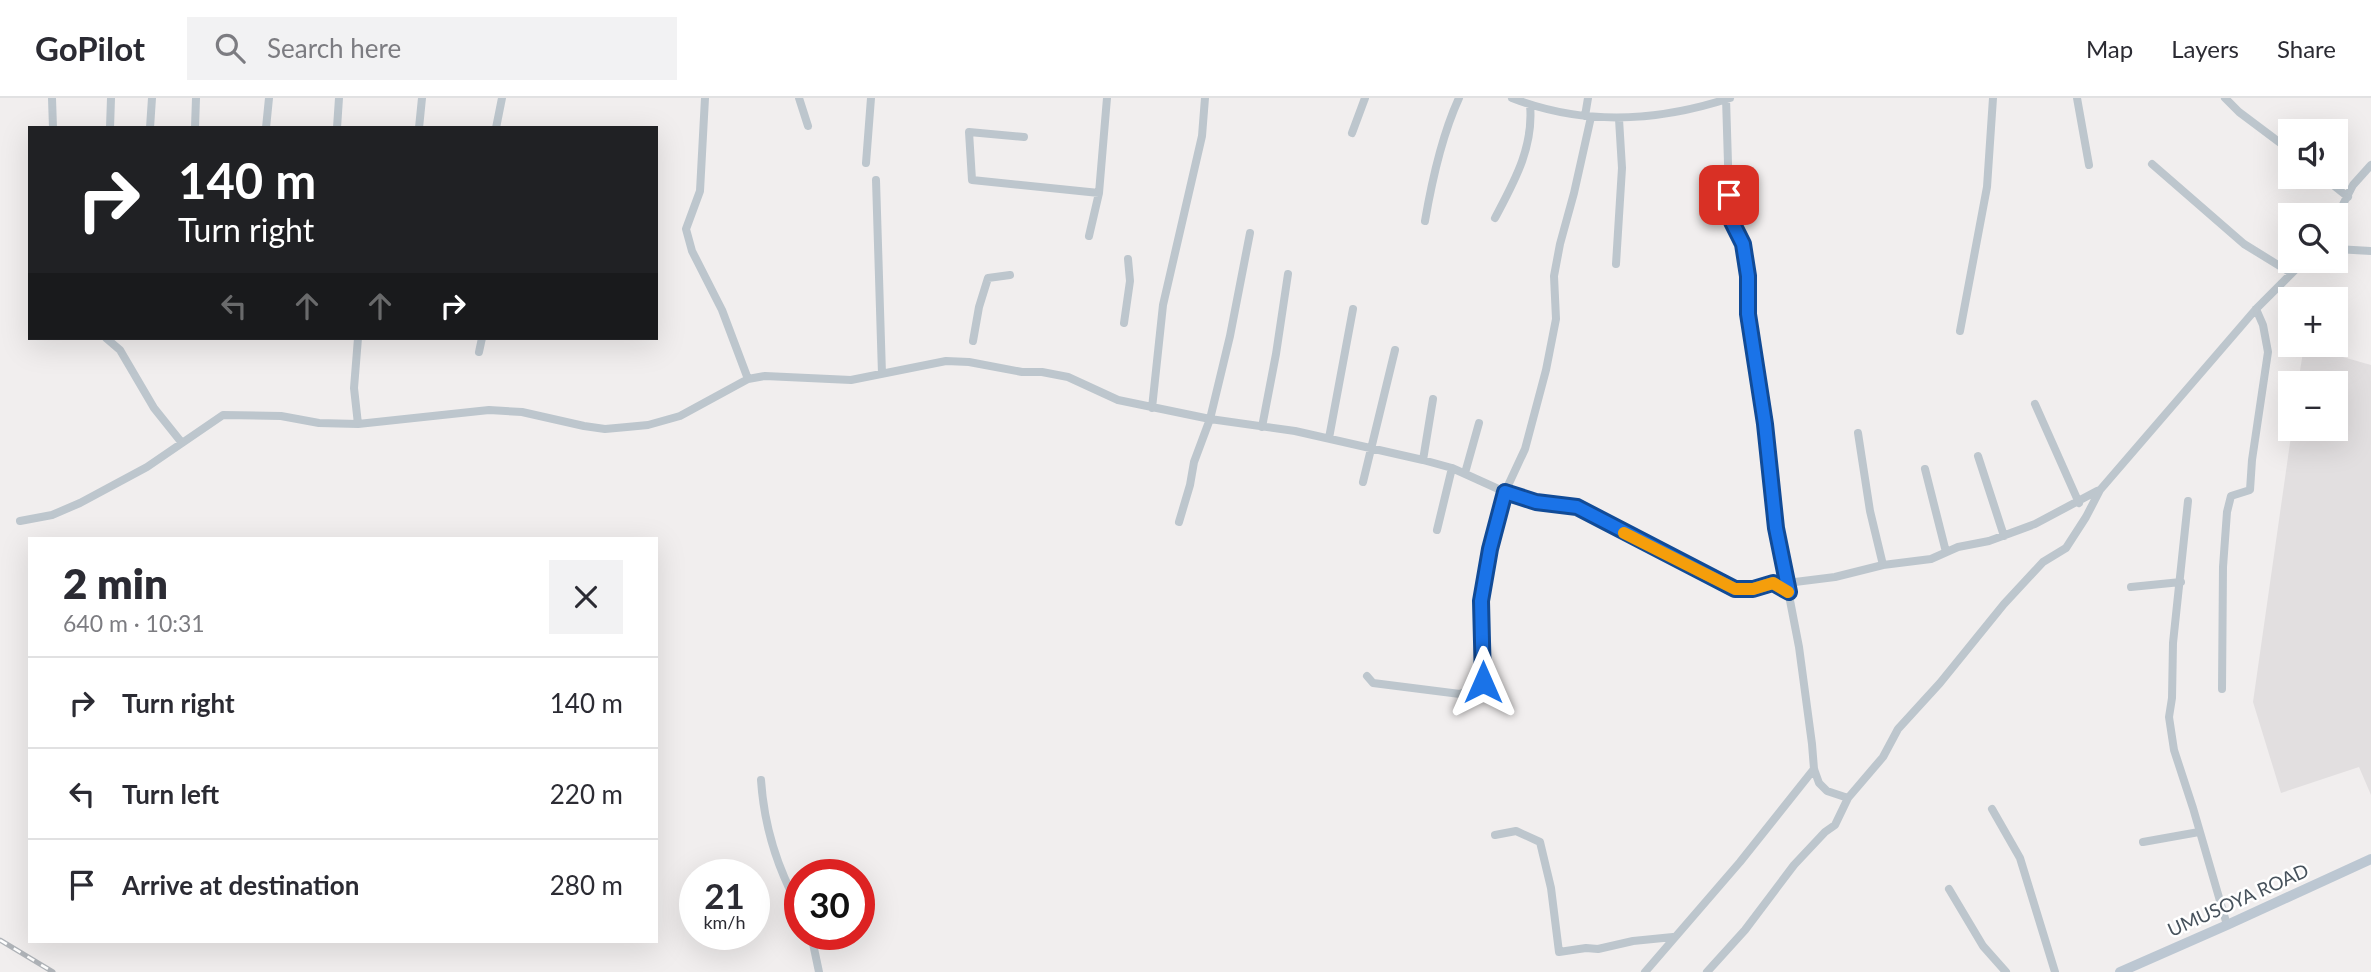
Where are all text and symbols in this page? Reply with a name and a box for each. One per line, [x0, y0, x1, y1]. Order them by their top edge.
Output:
search box [187, 17, 677, 80]
text: GoPilot [35, 28, 145, 68]
icon: search [211, 29, 249, 67]
text: Search here [267, 32, 401, 64]
text: Map [2086, 34, 2133, 63]
text: Layers [2171, 34, 2239, 63]
text: Share [2277, 34, 2336, 63]
map controls [2278, 119, 2348, 441]
button: sound [2278, 119, 2348, 189]
text: 140 m [178, 151, 316, 209]
icon: right [63, 154, 154, 245]
pin [1699, 165, 1759, 225]
icon: arrive [1710, 176, 1748, 214]
button: search [2278, 203, 2348, 273]
text: Turn right [178, 210, 314, 249]
icon: left [215, 287, 253, 325]
icon: ahead [288, 287, 326, 325]
icon: ahead [361, 287, 399, 325]
icon: right [434, 287, 472, 325]
button: + [2278, 287, 2348, 357]
button: − [2278, 371, 2348, 441]
text: 2 min [63, 558, 168, 608]
button: close [549, 560, 623, 634]
text: 640 m · 10:31 [63, 609, 205, 637]
position arrow [1446, 645, 1520, 719]
icon: right [63, 684, 101, 722]
text: Turn right [122, 687, 235, 719]
text: 140 m [550, 687, 623, 719]
icon: left [63, 775, 101, 813]
text: Turn left [122, 778, 219, 810]
text: 220 m [550, 778, 623, 810]
street label: UMUSOYA ROAD [2164, 858, 2312, 941]
speed limit sign: 30 [784, 859, 875, 950]
icon: arrive [63, 866, 101, 904]
text: Arrive at destination [122, 869, 359, 901]
text: 280 m [550, 869, 623, 901]
text: 21 [704, 874, 745, 916]
text: km/h [703, 911, 746, 933]

